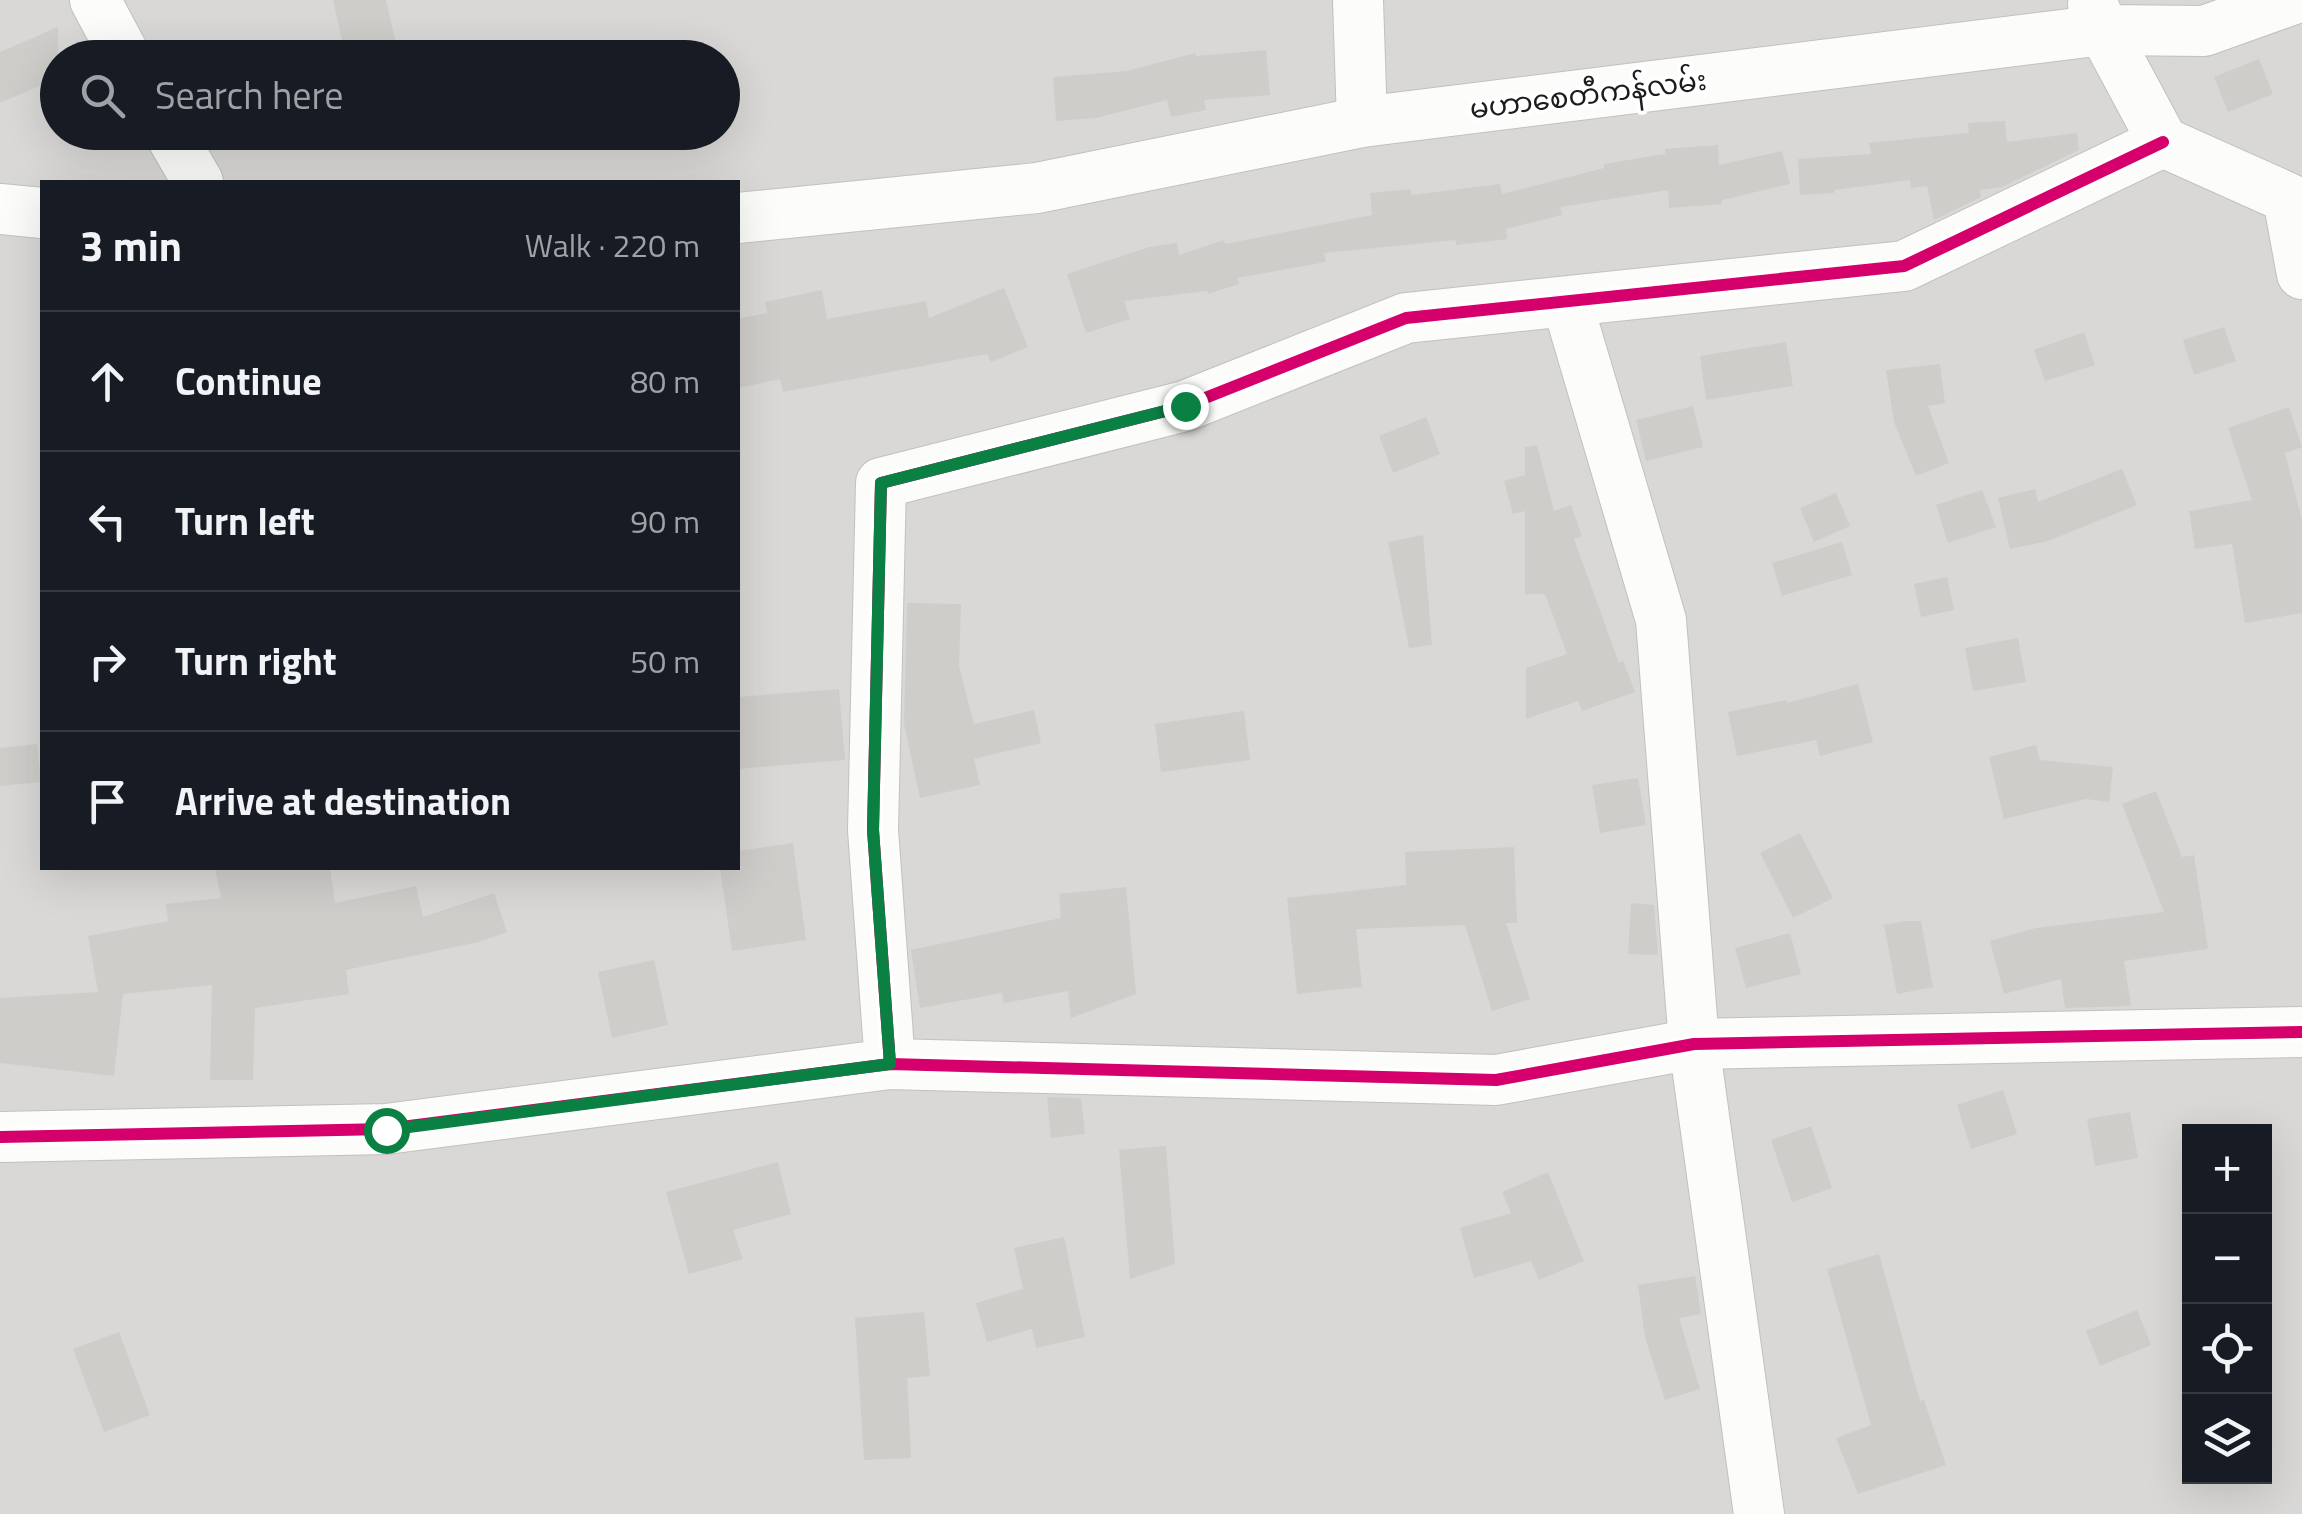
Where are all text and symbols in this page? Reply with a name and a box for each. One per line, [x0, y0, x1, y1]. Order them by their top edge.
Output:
search box [40, 40, 740, 150]
street label: မဟာစေတီကန်လမ်း [1467, 58, 1709, 131]
text: Search here [155, 66, 343, 124]
icon: search [75, 68, 130, 123]
text: 3 min [80, 213, 182, 277]
text: Walk · 220 m [525, 221, 700, 269]
text: Continue [175, 352, 322, 410]
icon: ahead [80, 354, 135, 409]
text: 80 m [630, 357, 700, 405]
route end [1163, 384, 1209, 430]
text: Turn left [175, 492, 315, 550]
icon: left [80, 494, 135, 549]
text: 90 m [630, 497, 700, 545]
text: Turn right [175, 632, 337, 690]
icon: right [80, 634, 135, 689]
text: 50 m [630, 637, 700, 685]
text: Arrive at destination [175, 772, 511, 830]
icon: arrive [80, 774, 135, 829]
route start [364, 1108, 410, 1154]
map controls [2182, 1124, 2272, 1484]
button: + [2182, 1124, 2272, 1214]
button: − [2182, 1214, 2272, 1304]
button: locate [2182, 1304, 2272, 1394]
button: layers [2182, 1394, 2272, 1484]

